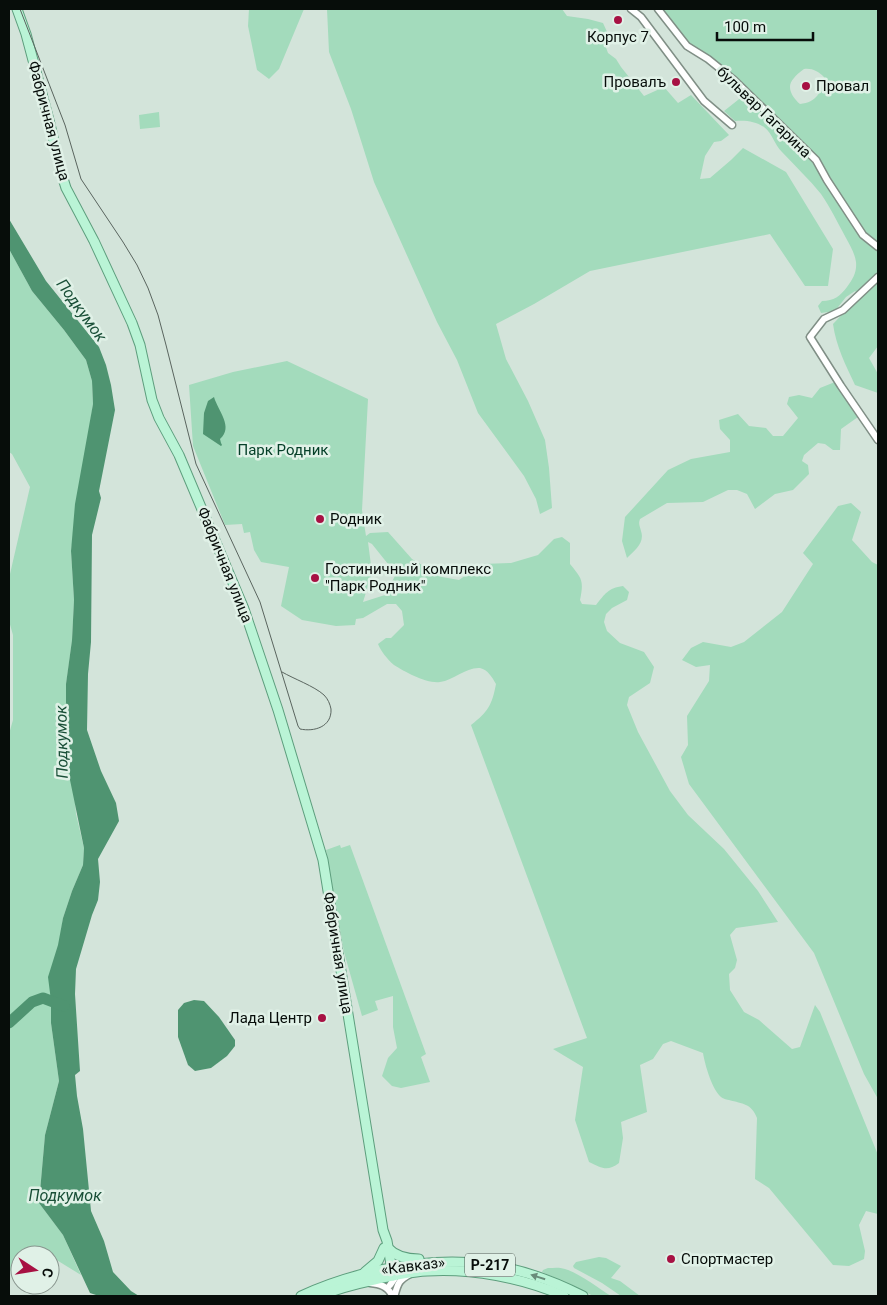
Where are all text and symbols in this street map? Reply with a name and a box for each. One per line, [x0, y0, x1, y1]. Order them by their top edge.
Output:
scale bar [717, 10, 813, 42]
marker: Корпус 7 [612, 14, 624, 26]
text: 100 m [724, 18, 766, 36]
place label: Корпус 7 [587, 28, 649, 46]
street label: Фабричная улица [24, 59, 74, 183]
street label: бульвар Гагарина [713, 62, 815, 162]
place label: Провалъ [604, 73, 666, 91]
marker: Провалъ [670, 76, 682, 88]
place label: Провал [816, 77, 869, 95]
marker: Провал [800, 80, 812, 92]
water label: Подкумок [52, 275, 111, 346]
park label: Парк Родник [238, 441, 328, 459]
street label: Фабричная улица [194, 505, 256, 625]
place label: Родник [330, 510, 382, 528]
marker: Родник [314, 513, 326, 525]
place label: Гостиничный комплекс "Парк Родник" [325, 560, 491, 595]
marker: Гостиничный комплекс "Парк Родник" [309, 572, 321, 584]
water label: Подкумок [51, 705, 72, 779]
street label: Фабричная улица [319, 891, 357, 1015]
place label: Лада Центр [229, 1009, 312, 1027]
marker: Лада Центр [316, 1012, 328, 1024]
water label: Подкумок [28, 1186, 102, 1205]
north arrow [10, 1245, 60, 1295]
place label: Спортмастер [681, 1250, 773, 1268]
street label: «Кавказ» [380, 1253, 446, 1279]
marker: Спортмастер [665, 1253, 677, 1265]
road number: Р-217 [465, 1254, 515, 1276]
text: С [39, 1267, 56, 1279]
one-way arrow [530, 1273, 545, 1281]

